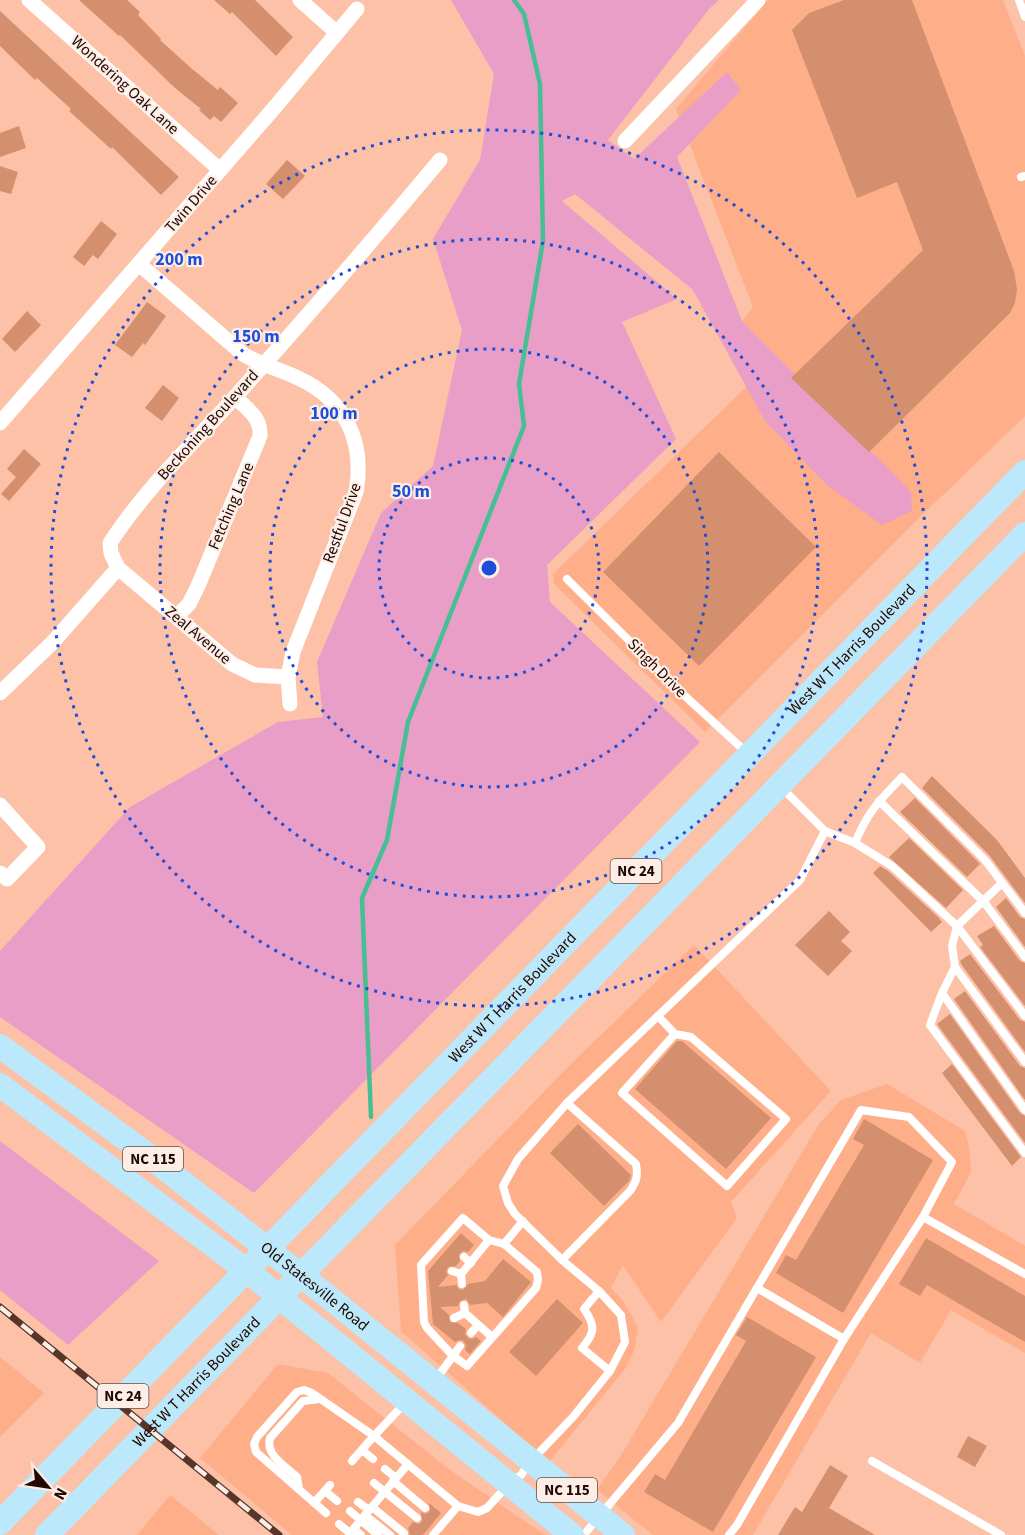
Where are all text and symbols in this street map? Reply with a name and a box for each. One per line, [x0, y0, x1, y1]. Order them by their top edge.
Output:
street label: Wondering Oak Lane [66, 30, 184, 140]
street label: Twin Drive [160, 170, 222, 238]
text: 200 m [155, 247, 203, 272]
text: 150 m [232, 324, 280, 349]
street label: Beckoning Boulevard [152, 365, 264, 485]
text: 100 m [310, 401, 358, 426]
street label: Fetching Lane [203, 459, 259, 553]
text: 50 m [392, 479, 430, 504]
street label: Restful Drive [317, 480, 367, 566]
centre of rings [479, 558, 499, 578]
street label: West W T Harris Boulevard [783, 579, 921, 720]
street label: Zeal Avenue [160, 601, 236, 669]
street label: Singh Drive [622, 633, 692, 703]
road number: NC 24 [610, 859, 662, 883]
street label: West W T Harris Boulevard [443, 927, 581, 1068]
road number: NC 115 [123, 1147, 183, 1171]
street label: Old Statesville Road [256, 1237, 374, 1336]
street label: West W T Harris Boulevard [128, 1312, 266, 1452]
road number: NC 24 [98, 1384, 148, 1408]
north arrow [18, 1457, 78, 1517]
road number: NC 115 [537, 1478, 597, 1502]
text: N [48, 1484, 72, 1504]

